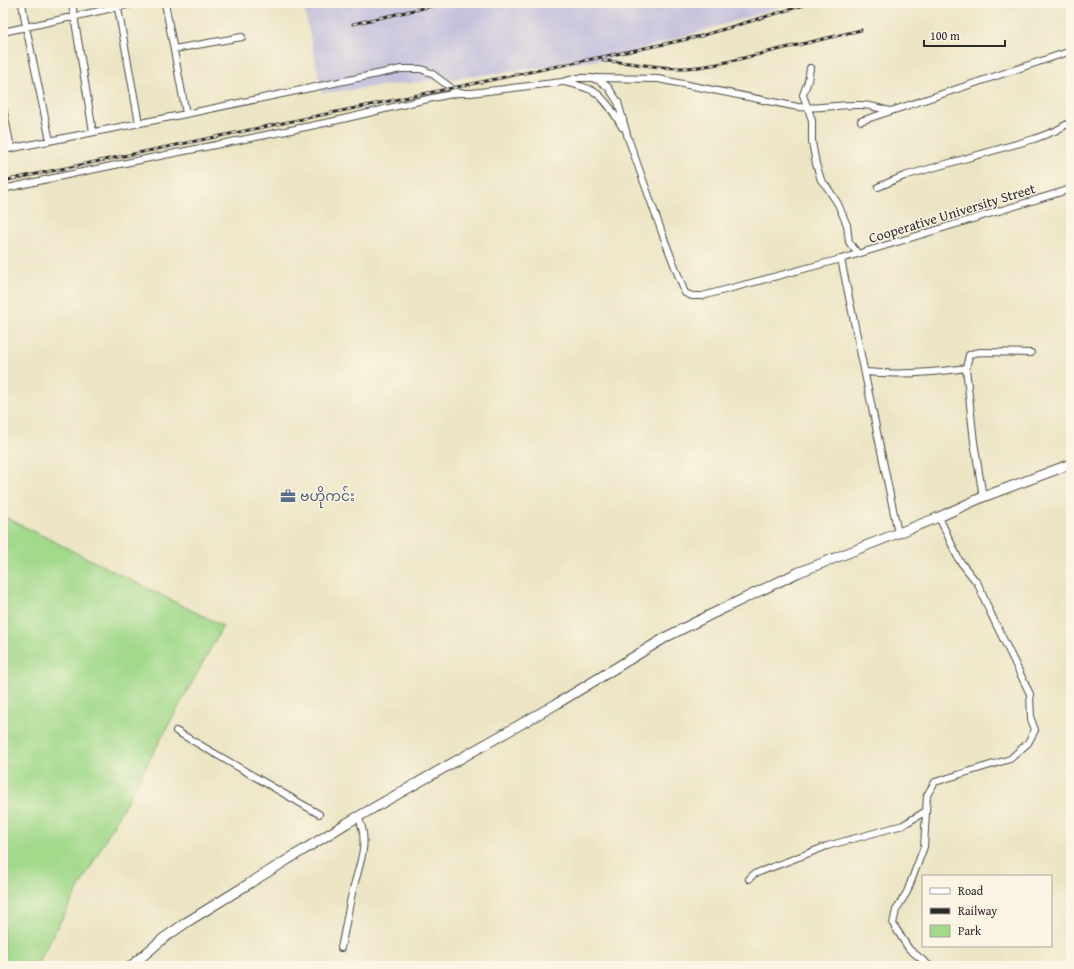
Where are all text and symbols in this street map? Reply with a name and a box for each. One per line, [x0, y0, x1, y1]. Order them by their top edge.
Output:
scale bar [924, 22, 1005, 48]
text: 100 m [930, 27, 960, 44]
street label: Cooperative University Street [866, 178, 1038, 248]
place label: ဗဟိုကင်း [300, 486, 355, 508]
office icon: ဗဟိုကင်း [279, 487, 297, 505]
legend [922, 875, 1052, 947]
text: Road [958, 882, 984, 899]
text: Railway [958, 902, 997, 919]
text: Park [958, 922, 982, 939]

